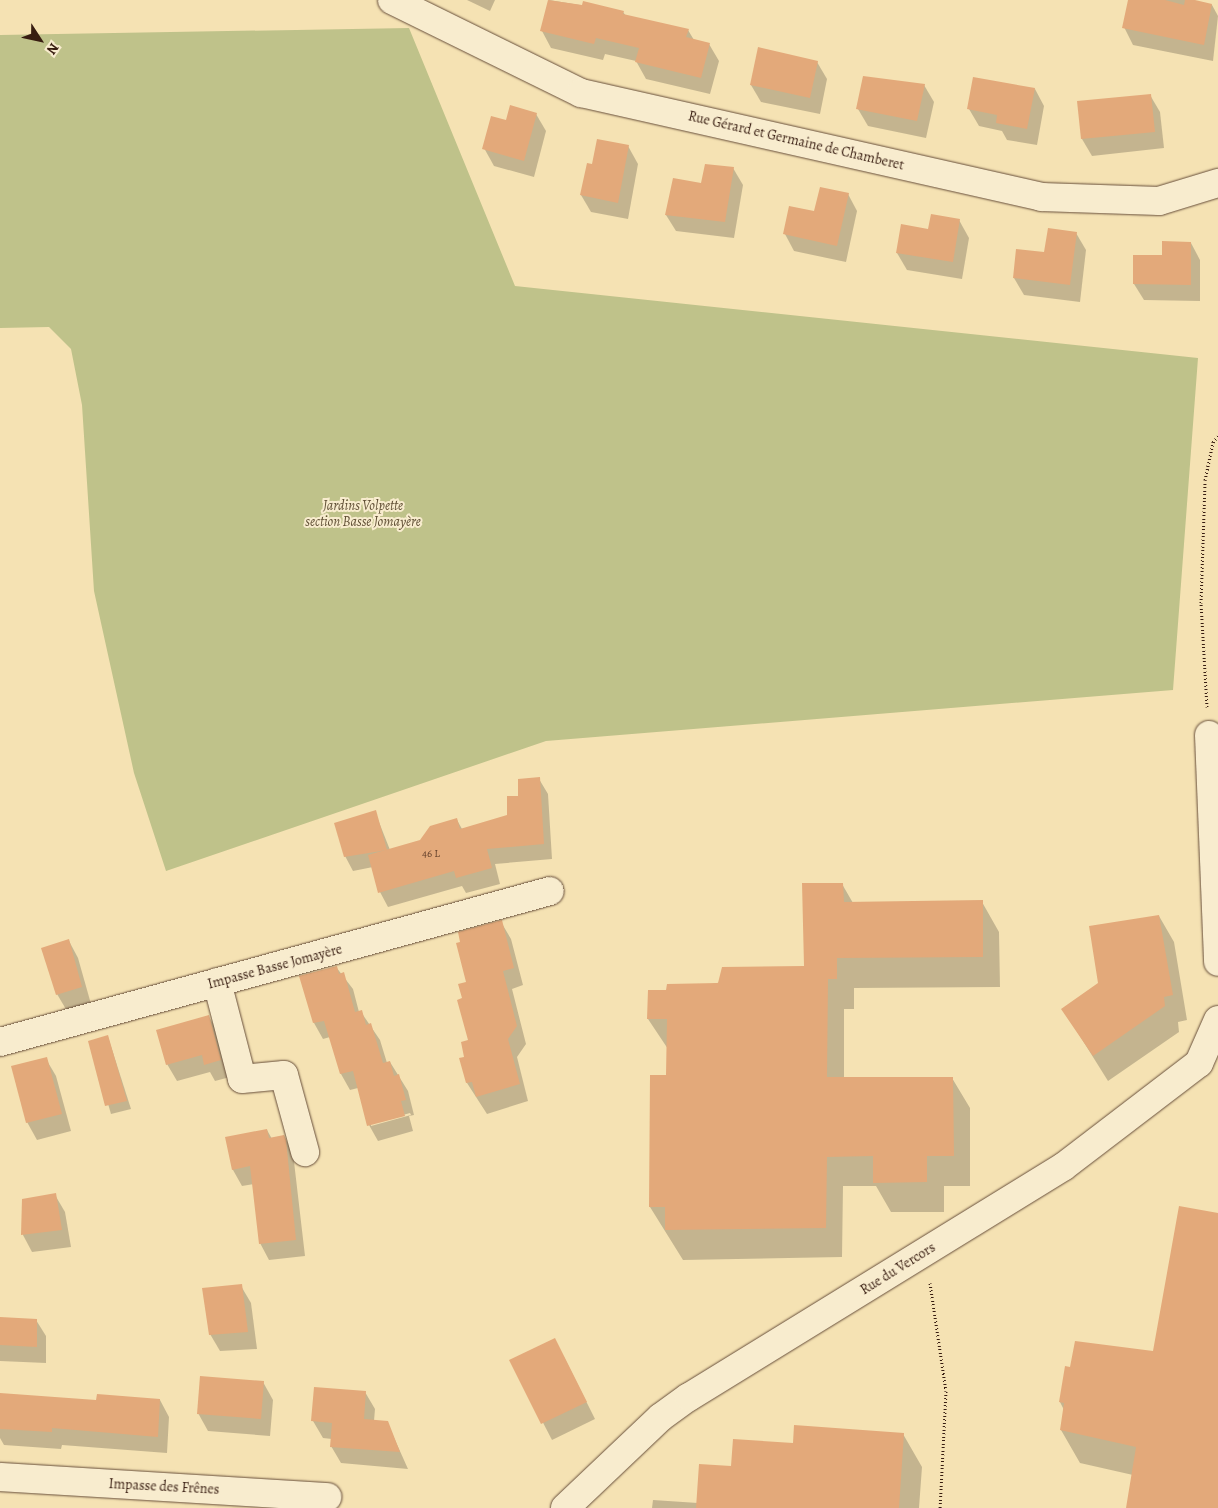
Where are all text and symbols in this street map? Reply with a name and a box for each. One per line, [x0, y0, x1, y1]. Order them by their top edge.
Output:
north arrow [15, 15, 65, 65]
text: N [42, 39, 63, 59]
street label: Rue Gérard et Germaine de Chamberet [686, 108, 906, 174]
park label: Jardins Volpette section Basse Jomayère [305, 498, 421, 530]
house number: 46 L [422, 847, 440, 861]
street label: Impasse Basse Jomayère [206, 941, 344, 993]
street label: Rue du Vercors [857, 1239, 939, 1299]
street label: Impasse des Frênes [108, 1476, 220, 1498]

